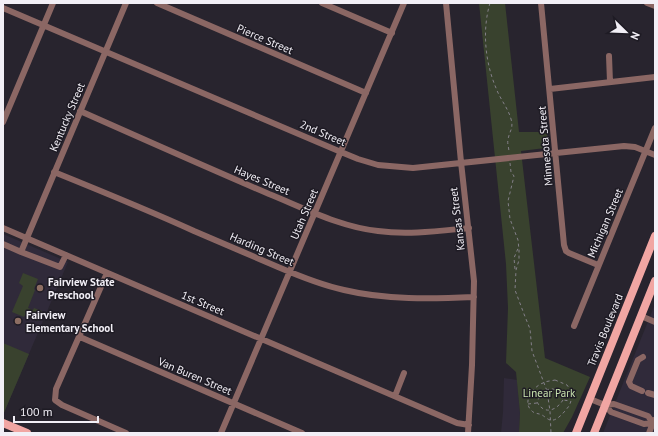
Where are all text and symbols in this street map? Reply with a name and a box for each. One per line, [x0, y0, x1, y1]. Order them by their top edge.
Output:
north arrow [606, 12, 646, 52]
street label: Pierce Street [235, 21, 295, 57]
text: N [627, 30, 643, 42]
street label: Kentucky Street [46, 80, 88, 153]
street label: Minnesota Street [535, 105, 555, 186]
street label: 2nd Street [298, 117, 349, 149]
street label: Hayes Street [232, 162, 292, 198]
street label: Utah Street [287, 186, 321, 241]
street label: Kansas Street [446, 186, 468, 251]
street label: Michigan Street [584, 186, 626, 260]
street label: Harding Street [228, 229, 296, 269]
place label: Fairview State Preschool [48, 275, 115, 302]
marker: Fairview State Preschool [35, 283, 45, 293]
street label: 1st Street [179, 288, 227, 318]
street label: Travis Boulevard [584, 292, 626, 368]
place label: Fairview Elementary School [26, 308, 114, 335]
marker: Fairview Elementary School [13, 316, 23, 326]
street label: Van Buren Street [155, 354, 234, 398]
park label: Linear Park [523, 386, 576, 400]
scale bar [14, 398, 98, 424]
text: 100 m [20, 404, 53, 419]

